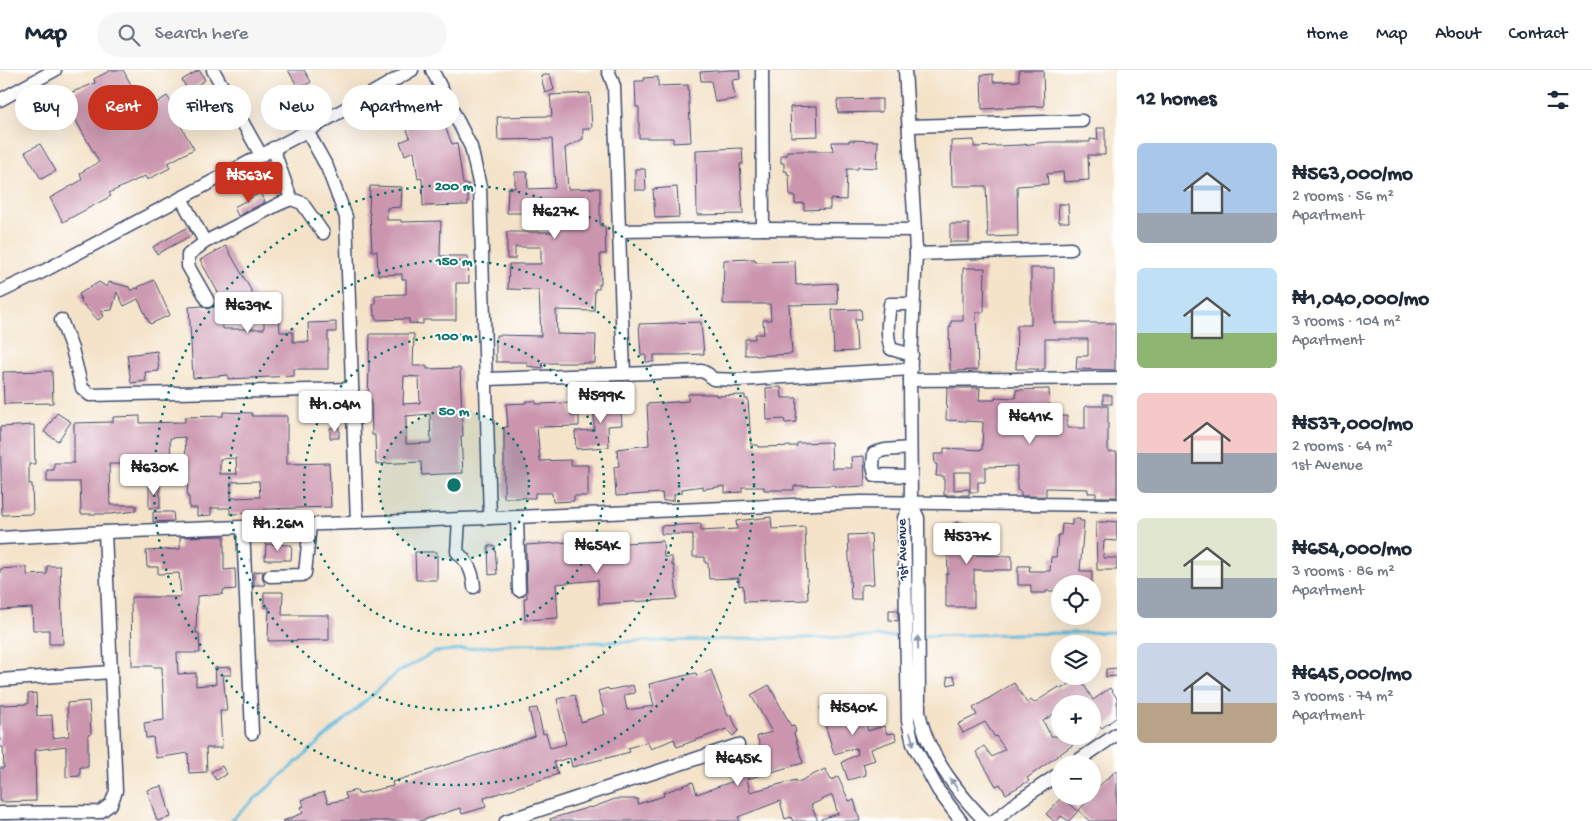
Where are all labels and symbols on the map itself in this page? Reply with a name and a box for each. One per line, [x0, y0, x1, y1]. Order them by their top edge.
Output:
pin: ₦563K [214, 162, 284, 204]
text: 200 m [435, 178, 474, 196]
pin: ₦627K [520, 198, 590, 240]
text: 150 m [435, 253, 473, 271]
pin: ₦639K [213, 292, 283, 334]
text: 100 m [434, 328, 473, 346]
pin: ₦599K [566, 382, 636, 424]
pin: ₦1.04M [294, 390, 376, 433]
pin: ₦641K [995, 402, 1065, 445]
text: 50 m [439, 403, 470, 421]
pin: ₦630K [119, 454, 189, 496]
centre of rings [445, 476, 463, 494]
pin: ₦1.26M [237, 510, 319, 552]
street label: 1st Avenue [894, 518, 913, 582]
pin: ₦537K [932, 522, 1002, 565]
pin: ₦654K [562, 532, 632, 574]
one-way arrow [914, 635, 922, 651]
pin: ₦540K [818, 694, 888, 736]
one-way arrow [908, 731, 916, 747]
pin: ₦645K [703, 744, 773, 787]
one-way arrow [949, 777, 959, 790]

